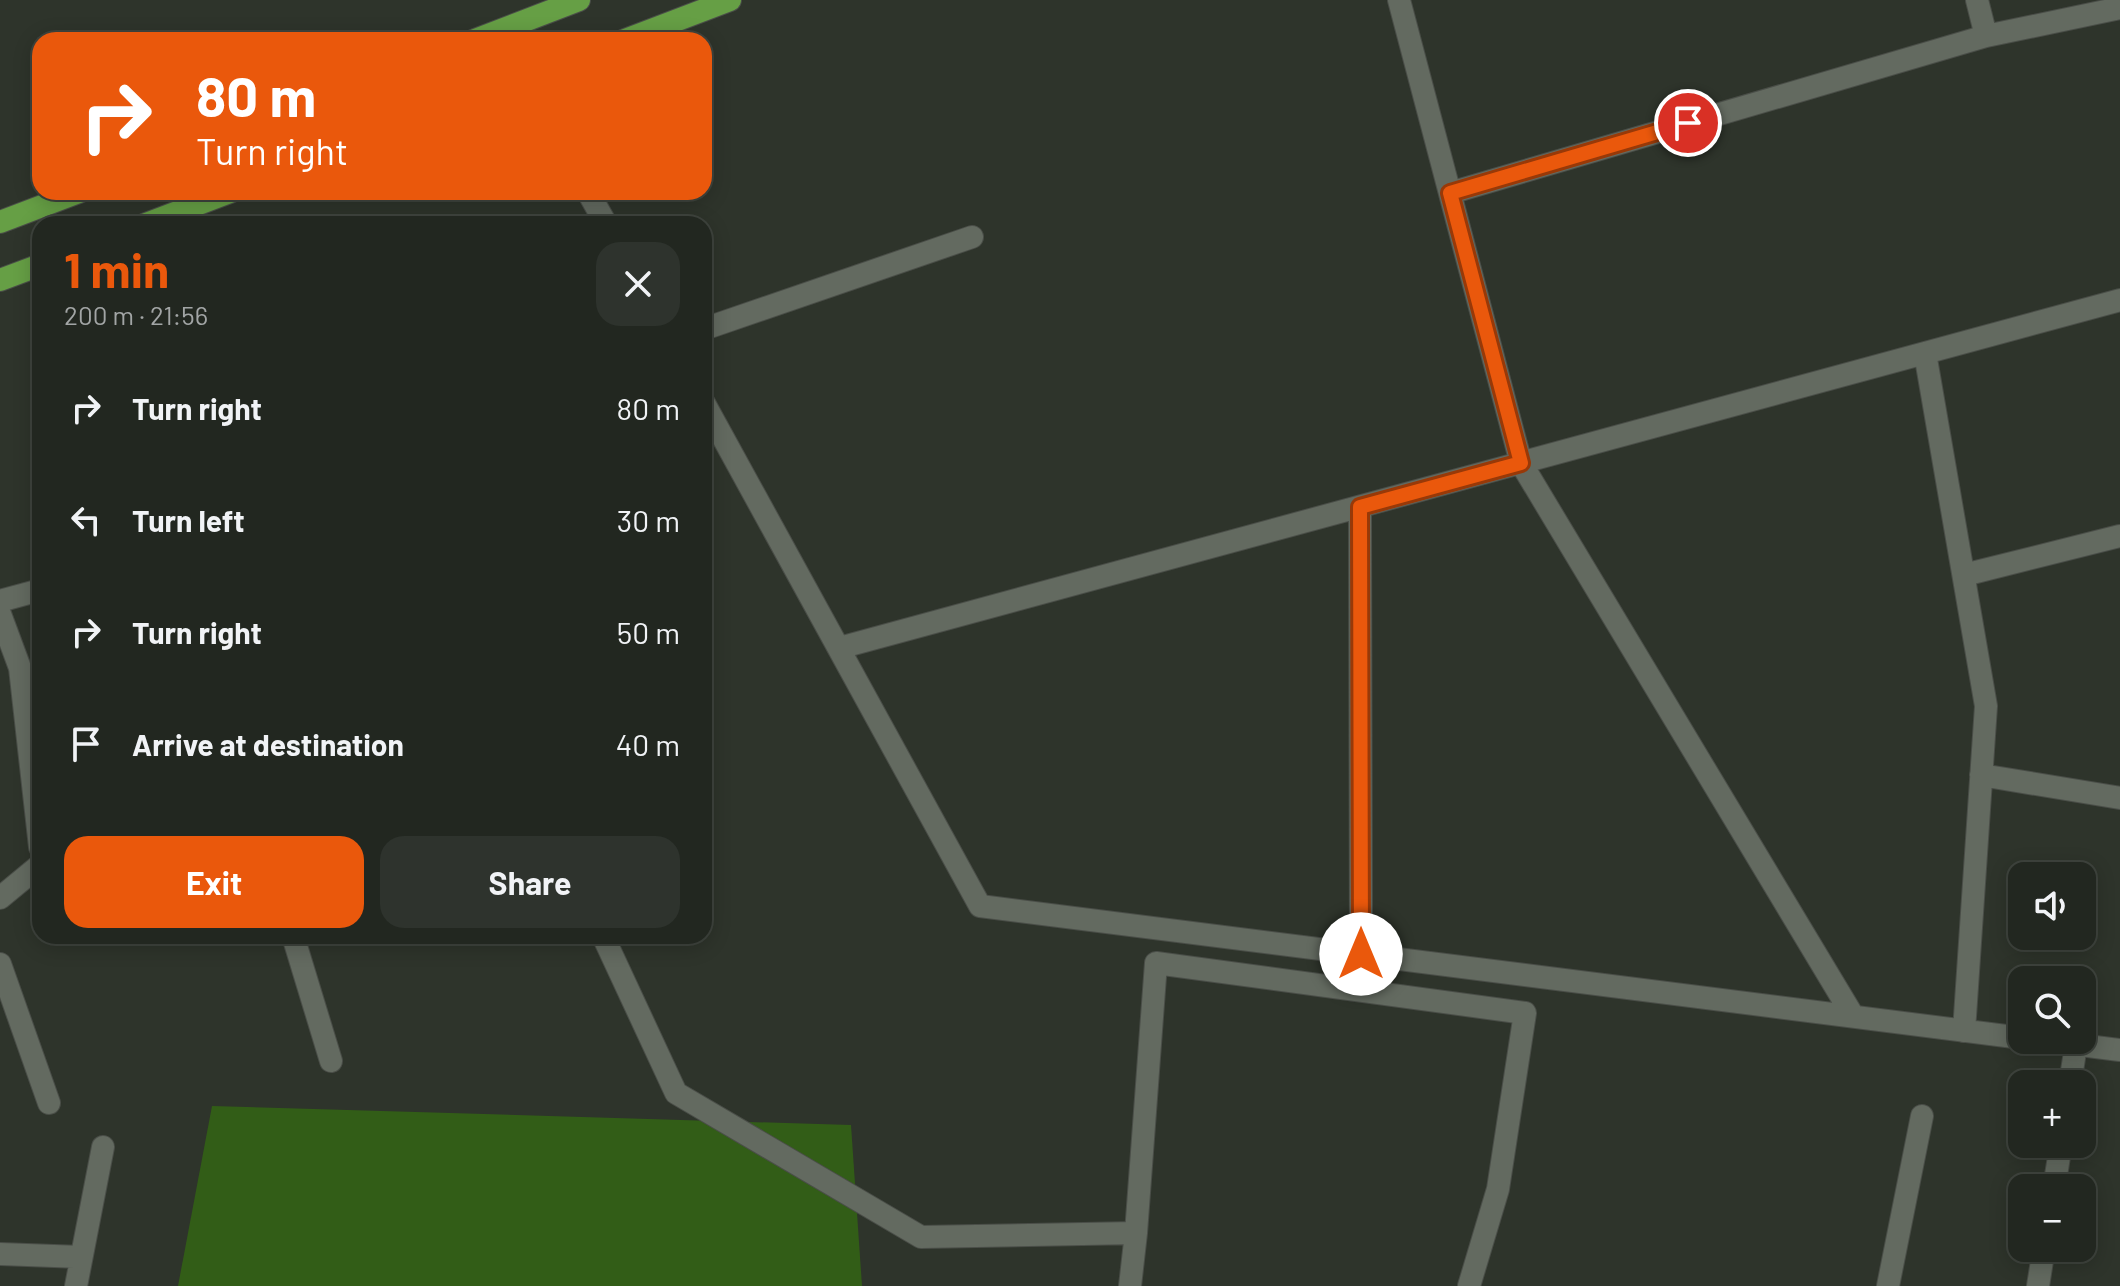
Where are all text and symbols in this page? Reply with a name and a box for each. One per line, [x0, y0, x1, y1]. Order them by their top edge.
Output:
text: 80 m [196, 61, 316, 128]
icon: right [64, 64, 168, 168]
pin [1654, 89, 1722, 157]
icon: arrive [1666, 101, 1710, 145]
text: Turn right [196, 129, 348, 172]
text: 1 min [64, 240, 169, 298]
button: close [596, 242, 680, 326]
text: 200 m · 21:56 [64, 299, 208, 330]
icon: right [64, 386, 108, 430]
text: Turn right [132, 390, 262, 426]
text: 80 m [617, 390, 680, 426]
icon: left [64, 498, 108, 542]
text: Turn left [132, 502, 245, 538]
text: 30 m [617, 502, 680, 538]
icon: right [64, 610, 108, 654]
text: Turn right [132, 614, 262, 650]
text: 50 m [617, 614, 680, 650]
icon: arrive [64, 722, 108, 766]
text: Arrive at destination [132, 726, 404, 762]
text: 40 m [616, 726, 680, 762]
button: Exit [64, 836, 364, 928]
button: Share [380, 836, 680, 928]
map controls [2008, 862, 2096, 1262]
button: sound [2008, 862, 2096, 950]
position arrow [1319, 912, 1403, 996]
button: search [2008, 966, 2096, 1054]
button: + [2008, 1070, 2096, 1158]
button: − [2008, 1174, 2096, 1262]

